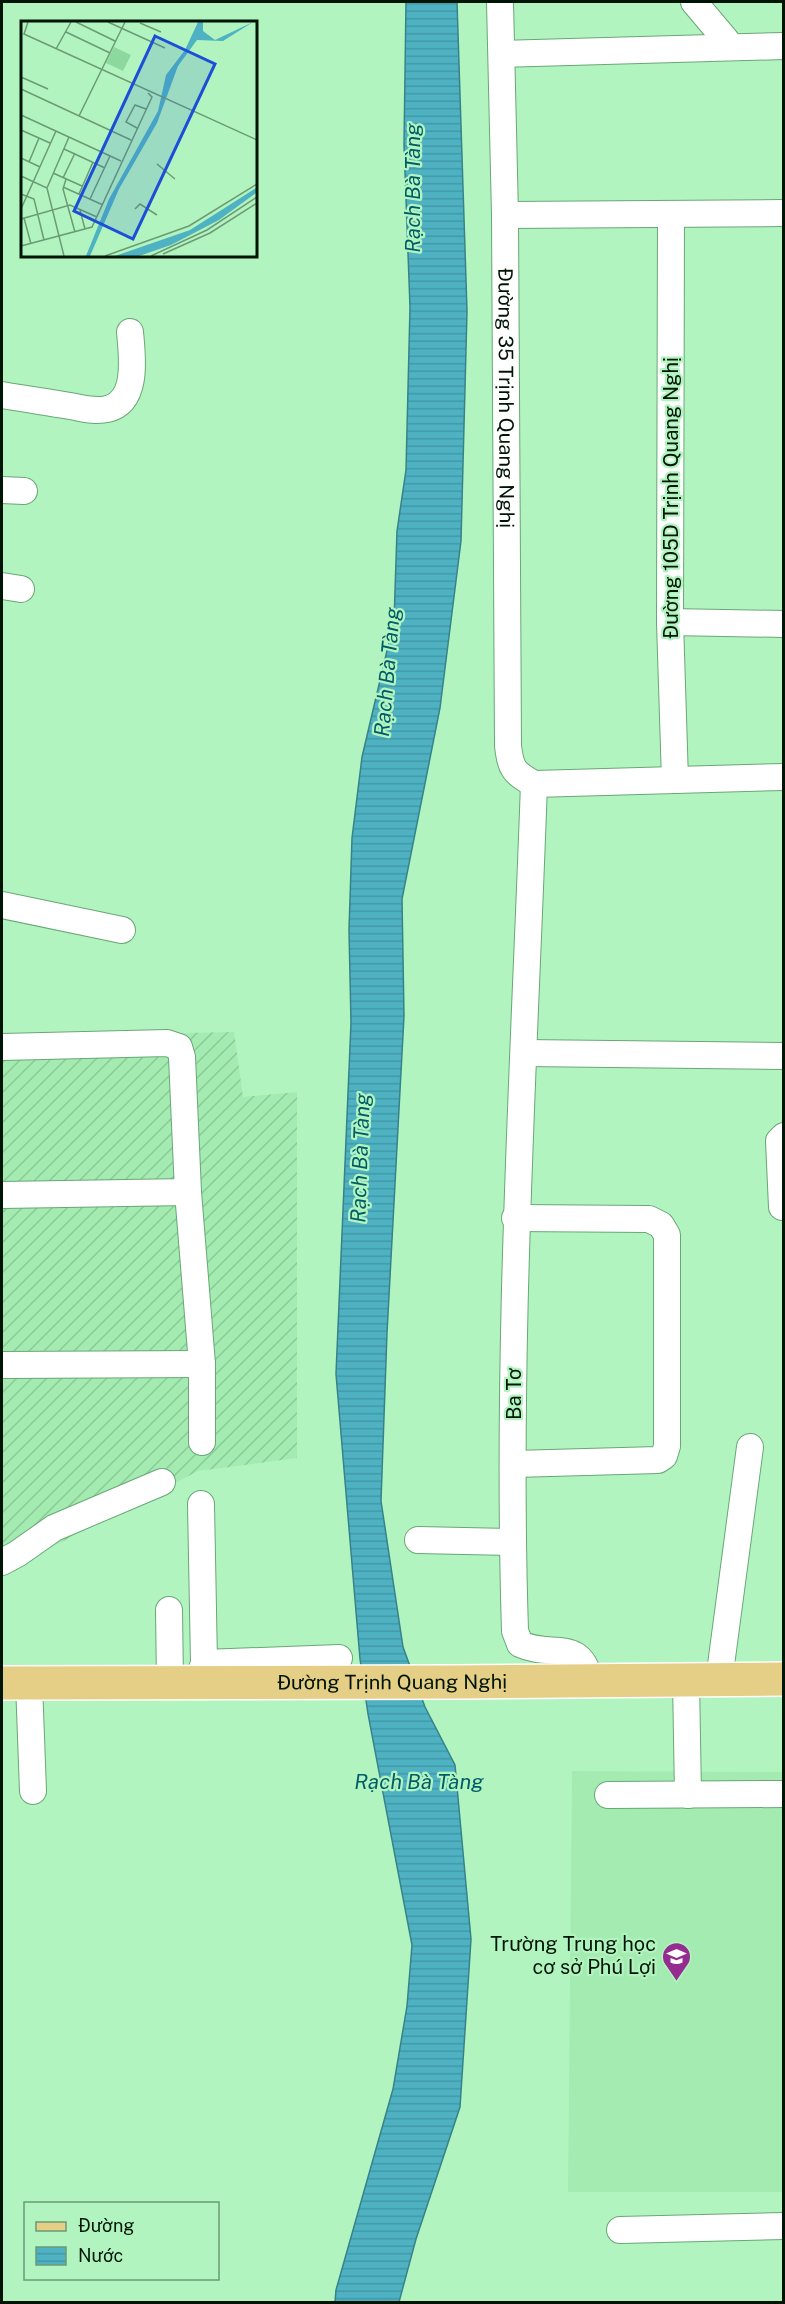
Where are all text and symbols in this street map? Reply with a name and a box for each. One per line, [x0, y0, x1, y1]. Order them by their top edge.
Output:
inset map [21, 21, 256, 256]
water label: Rạch Bà Tàng [400, 123, 425, 253]
street label: Đường 35 Trịnh Quang Nghị [493, 268, 519, 528]
street label: Đường 105D Trịnh Quang Nghị [659, 357, 683, 639]
water label: Rạch Bà Tàng [369, 606, 405, 738]
water label: Rạch Bà Tàng [345, 1092, 375, 1223]
street label: Ba Tơ [502, 1368, 526, 1420]
street label: Đường Trịnh Quang Nghị [277, 1670, 507, 1694]
water label: Rạch Bà Tàng [354, 1769, 484, 1794]
place label: Trường Trung học cơ sở Phú Lợi [490, 1932, 656, 1979]
school or university icon: Trường Trung học cơ sở Phú Lợi [661, 1940, 693, 1982]
legend [24, 2202, 219, 2280]
text: Đường [78, 2215, 135, 2236]
text: Nước [78, 2245, 123, 2266]

